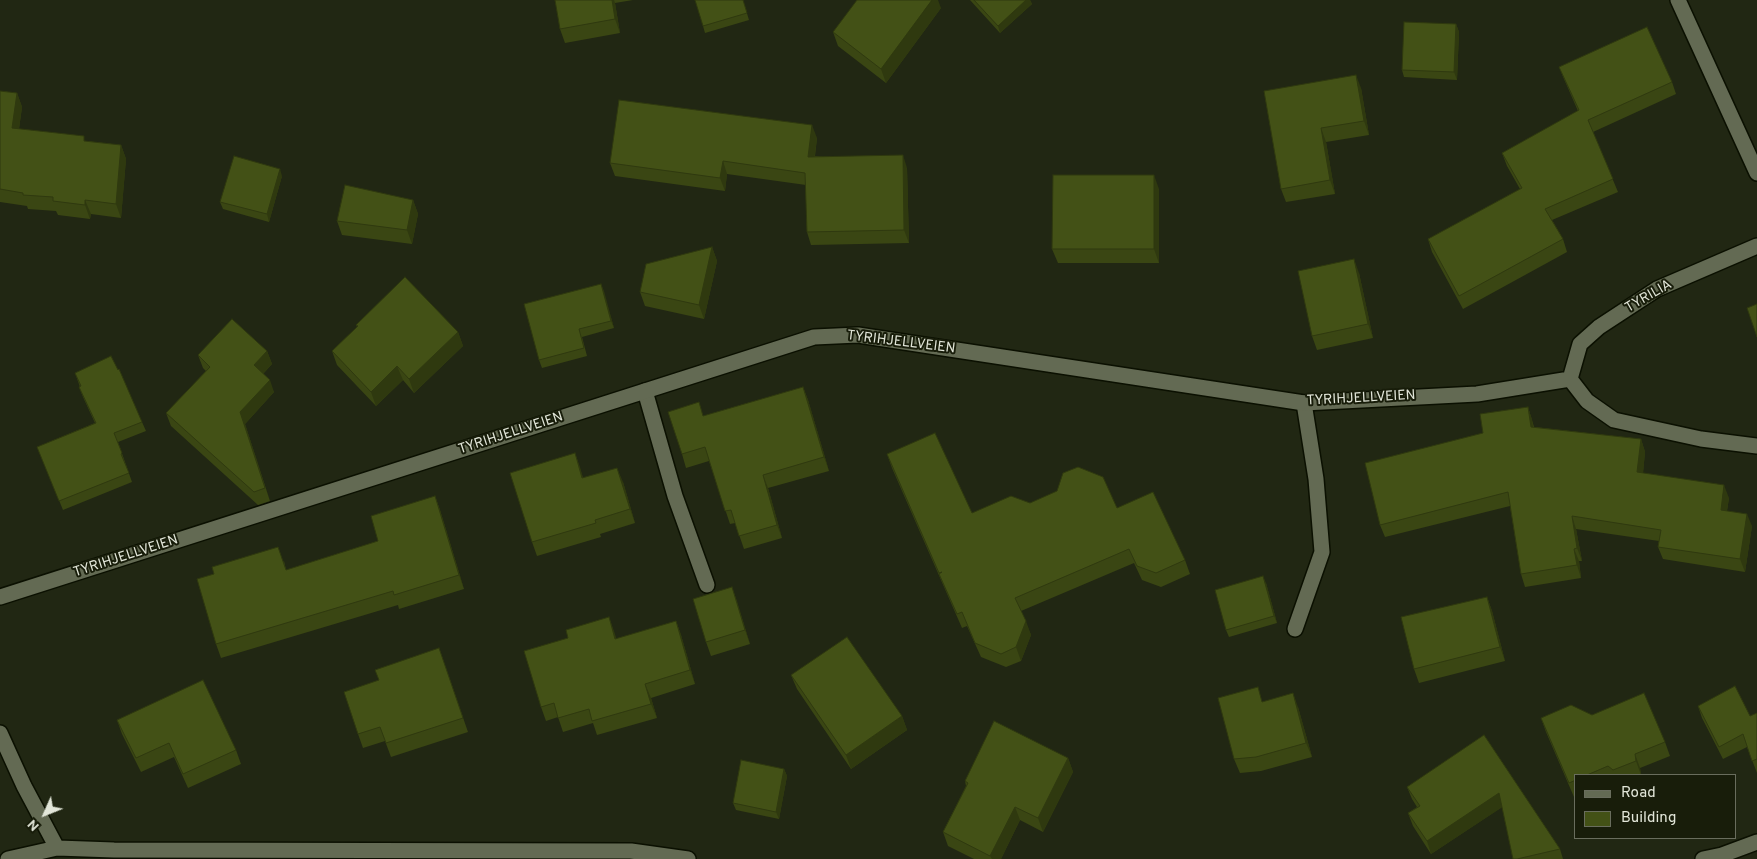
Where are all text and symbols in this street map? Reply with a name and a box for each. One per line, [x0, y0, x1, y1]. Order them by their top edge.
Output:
street label: TYRILIA [1623, 277, 1675, 317]
street label: TYRIHJELLVEIEN [846, 328, 956, 358]
street label: TYRIHJELLVEIEN [1306, 388, 1416, 410]
street label: TYRIHJELLVEIEN [456, 409, 566, 459]
street label: TYRIHJELLVEIEN [71, 532, 181, 582]
legend [1574, 774, 1737, 839]
text: Road [1621, 784, 1656, 803]
north arrow [20, 789, 70, 839]
text: Building [1621, 809, 1676, 828]
text: N [24, 815, 43, 834]

